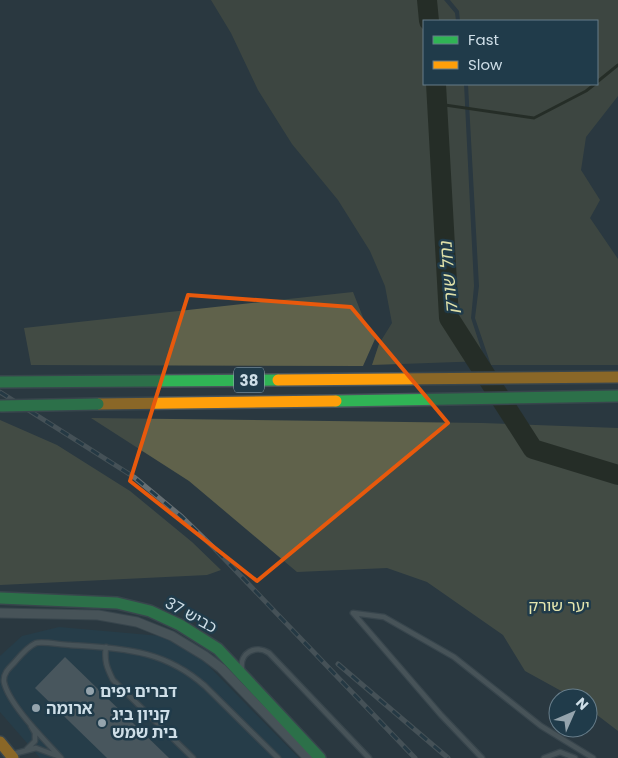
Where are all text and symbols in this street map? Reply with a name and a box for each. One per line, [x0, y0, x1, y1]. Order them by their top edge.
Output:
legend [423, 20, 598, 85]
text: Fast [468, 29, 499, 50]
text: Slow [468, 54, 503, 75]
water label: נחל שורק [432, 240, 464, 315]
road number: 38 [234, 368, 264, 392]
street label: כביש 37 [161, 591, 221, 639]
park label: יער שורק [528, 594, 590, 617]
place label: דברים יפים [100, 680, 177, 703]
marker: דברים יפים [84, 685, 96, 697]
north arrow [548, 688, 598, 738]
text: N [571, 693, 593, 715]
place label: ארומה [46, 697, 93, 720]
marker: ארומה [30, 702, 42, 714]
place label: קניון ביג בית שמש [112, 703, 178, 744]
marker: קניון ביג בית שמש [96, 717, 108, 729]

